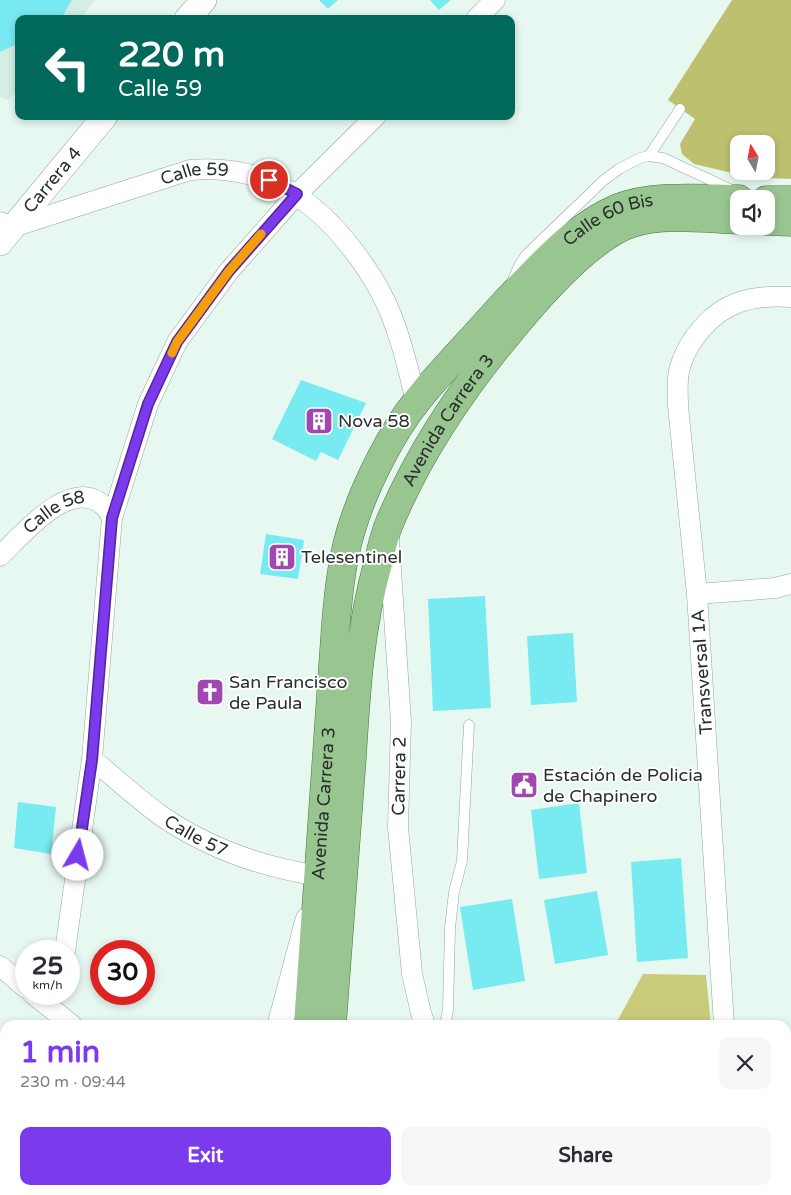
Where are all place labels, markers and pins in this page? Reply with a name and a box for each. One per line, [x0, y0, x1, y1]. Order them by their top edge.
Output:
pin [248, 159, 290, 201]
building icon: Nova 58 [304, 406, 334, 436]
place label: Nova 58 [338, 410, 410, 432]
building icon: Telesentinel [267, 542, 297, 572]
place label: Telesentinel [301, 546, 402, 568]
place label: San Francisco de Paula [229, 671, 348, 714]
church icon: San Francisco de Paula [195, 677, 225, 707]
place label: Estación de Policia de Chapinero [543, 764, 703, 807]
public building icon: Estación de Policia de Chapinero [509, 770, 539, 800]

